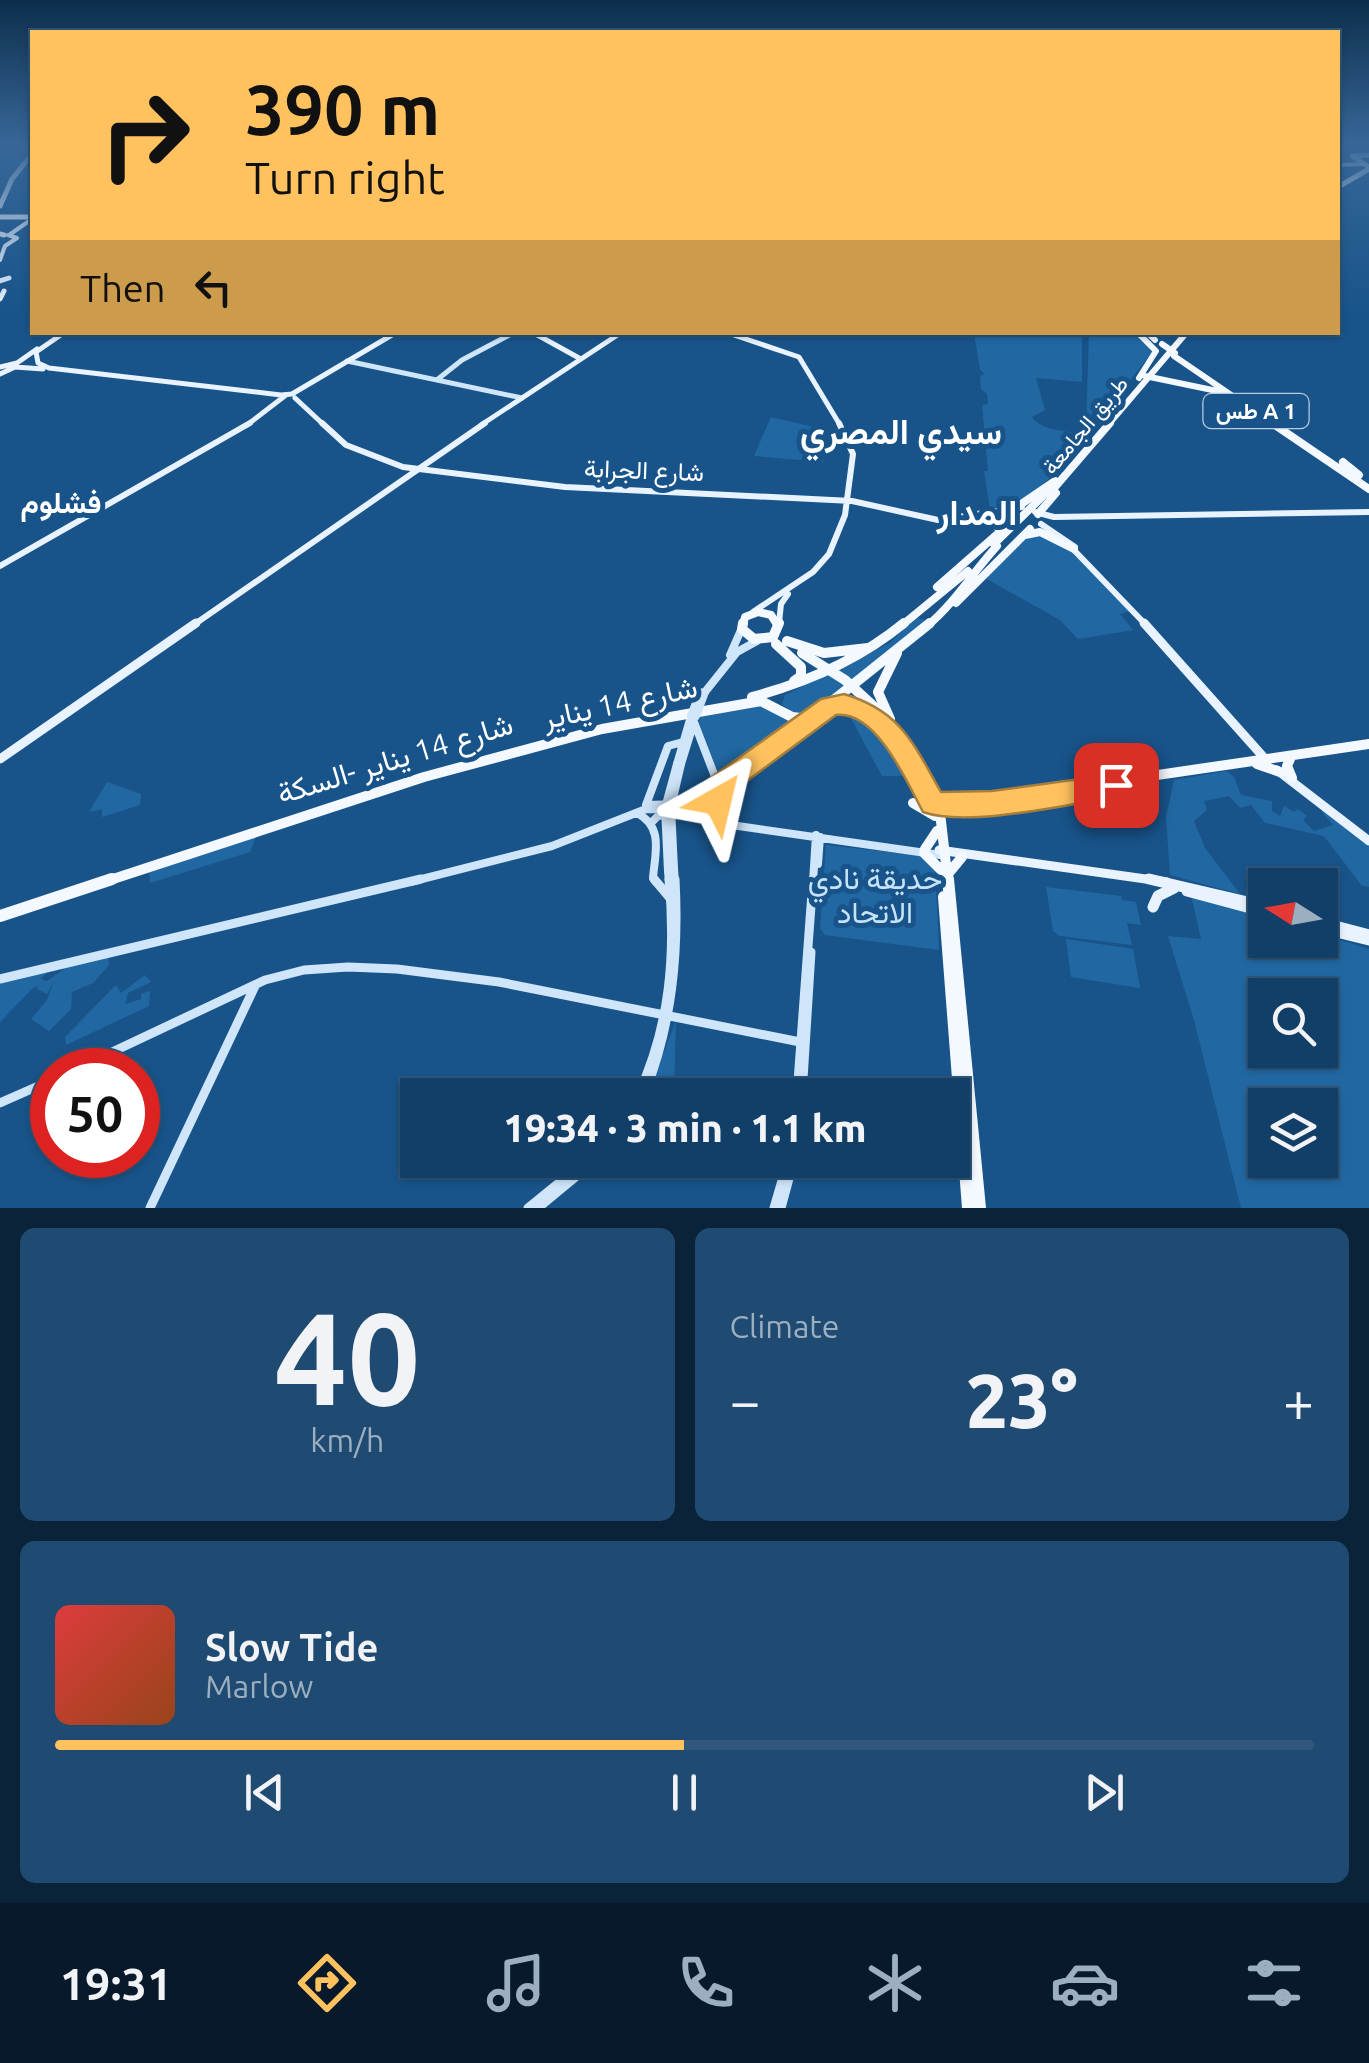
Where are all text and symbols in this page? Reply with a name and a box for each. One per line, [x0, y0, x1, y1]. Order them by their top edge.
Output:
icon: right [80, 70, 210, 200]
text: 390 m [245, 70, 440, 148]
text: Turn right [245, 152, 445, 203]
icon: left [186, 260, 241, 315]
text: Then [80, 267, 166, 309]
street label: طريق الجامعة [1037, 371, 1134, 480]
road number: طس A 1 [1204, 394, 1308, 428]
district label: سيدي المصري [800, 411, 1002, 461]
street label: شارع الجرابة [583, 454, 705, 489]
district label: فشلوم [21, 485, 101, 522]
district label: المدار [936, 492, 1017, 535]
street label: شارع 14 يناير [538, 669, 701, 739]
street label: شارع 14 يناير -السكة [273, 706, 518, 814]
pin [1074, 743, 1159, 828]
position arrow [666, 749, 770, 853]
icon: arrive [1089, 758, 1144, 813]
park label: حديقة نادي الاتحاد [808, 861, 942, 929]
north arrow [1248, 868, 1338, 958]
map controls [1248, 868, 1338, 1178]
button: search [1248, 978, 1338, 1068]
speed limit sign: 50 [30, 1048, 160, 1178]
button: layers [1248, 1088, 1338, 1178]
text: 19:34 · 3 min · 1.1 km [503, 1107, 867, 1149]
text: 40 [274, 1284, 421, 1430]
text: Climate [730, 1308, 840, 1344]
text: 23° [966, 1358, 1078, 1442]
text: − [730, 1370, 761, 1431]
text: + [1283, 1370, 1314, 1431]
text: km/h [310, 1422, 384, 1458]
text: Slow Tide [205, 1626, 378, 1668]
text: Marlow [205, 1668, 313, 1704]
icon: previous [237, 1765, 292, 1820]
icon: pause [657, 1765, 712, 1820]
icon: next [1077, 1765, 1132, 1820]
icon: directions [292, 1948, 362, 2018]
icon: music [481, 1948, 551, 2018]
icon: phone [671, 1948, 741, 2018]
icon: climate [860, 1948, 930, 2018]
icon: car [1050, 1948, 1120, 2018]
icon: filters [1239, 1948, 1309, 2018]
text: 19:31 [60, 1958, 172, 2009]

